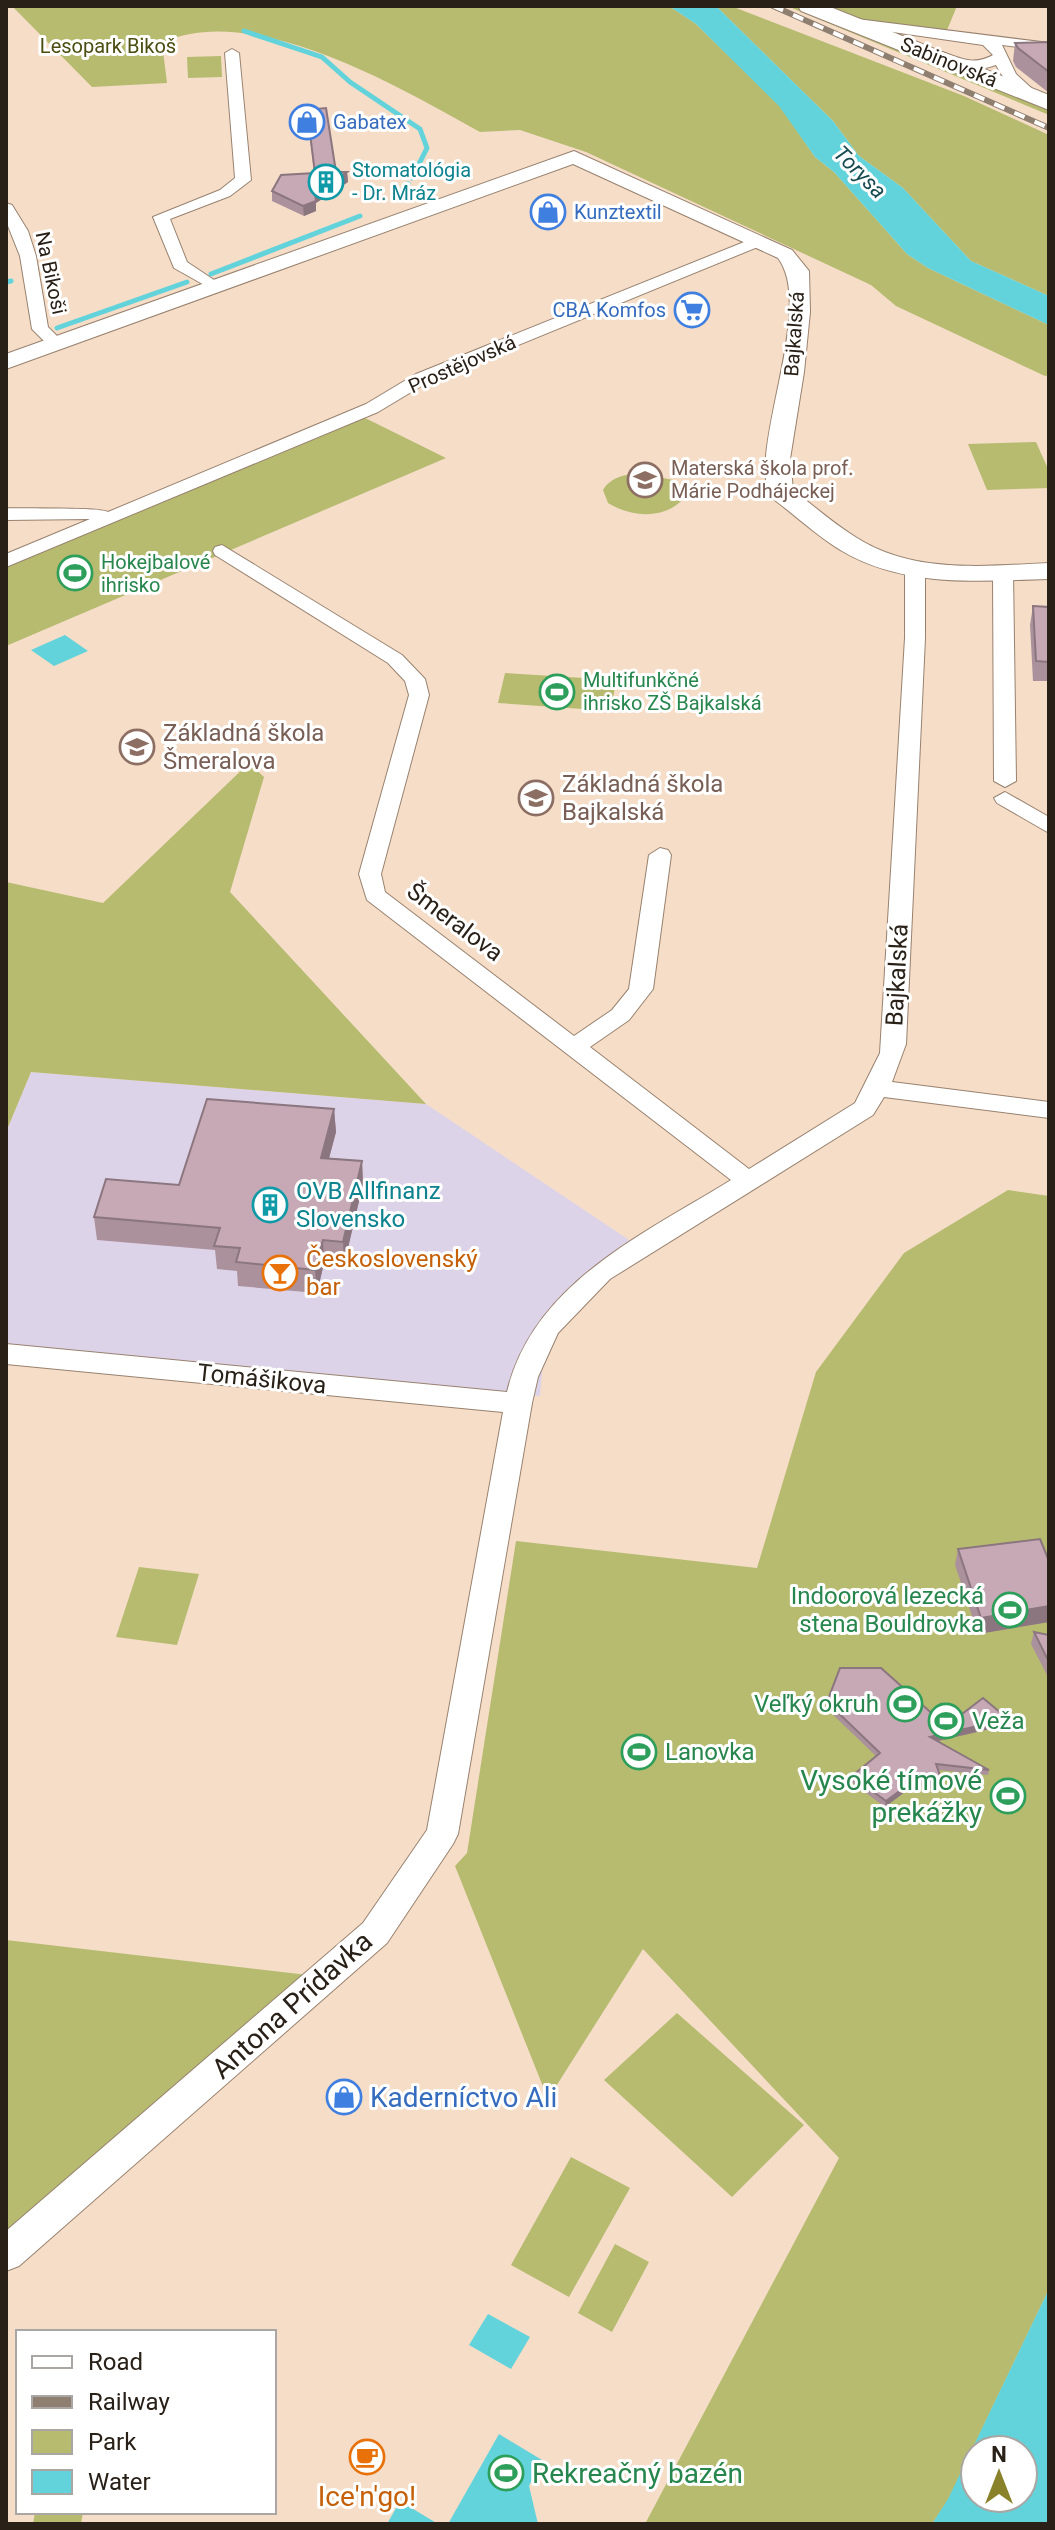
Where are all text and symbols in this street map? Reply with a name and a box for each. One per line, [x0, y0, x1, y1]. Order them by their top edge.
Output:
street label: Sabinovská [897, 32, 1001, 92]
park label: Lesopark Bikoš [40, 34, 176, 58]
shop icon: Gabatex [288, 103, 326, 141]
place label: Gabatex [333, 110, 407, 134]
water label: Torysa [829, 141, 891, 203]
place label: Stomatológia - Dr. Mráz [352, 158, 471, 205]
building icon: Stomatológia - Dr. Mráz [307, 163, 345, 201]
shop icon: Kunztextil [529, 193, 567, 231]
place label: Kunztextil [574, 200, 662, 224]
street label: Na Bikoši [31, 229, 71, 317]
supermarket icon: CBA Komfos [673, 291, 711, 329]
street label: Bajkalská [779, 291, 809, 377]
place label: CBA Komfos [553, 298, 666, 322]
street label: Prostějovská [405, 330, 519, 398]
place label: Materská škola prof. Márie Podhájeckej [671, 456, 854, 503]
school or university icon: Materská škola prof. Márie Podhájeckej [626, 461, 664, 499]
place label: Hokejbalové ihrisko [101, 550, 210, 597]
sports icon: Hokejbalové ihrisko [56, 554, 94, 592]
place label: Multifunkčné ihrisko ZŠ Bajkalská [583, 668, 762, 715]
sports icon: Multifunkčné ihrisko ZŠ Bajkalská [538, 673, 576, 711]
place label: Základná škola Šmeralova [163, 719, 324, 775]
school or university icon: Základná škola Šmeralova [118, 728, 156, 766]
place label: Základná škola Bajkalská [562, 770, 723, 826]
school or university icon: Základná škola Bajkalská [517, 779, 555, 817]
street label: Šmeralova [402, 877, 508, 967]
street label: Bajkalská [880, 923, 914, 1027]
place label: OVB Allfinanz Slovensko [296, 1177, 441, 1233]
building icon: OVB Allfinanz Slovensko [251, 1186, 289, 1224]
place label: Československý bar [306, 1244, 478, 1301]
bar icon: Československý bar [261, 1254, 299, 1292]
street label: Tomášikova [196, 1358, 328, 1400]
place label: Indoorová lezecká stena Bouldrovka [791, 1582, 984, 1638]
sports icon: Indoorová lezecká stena Bouldrovka [991, 1591, 1029, 1629]
sports icon: Veľký okruh [886, 1685, 924, 1723]
place label: Veľký okruh [754, 1690, 879, 1718]
sports icon: Veža [927, 1702, 965, 1740]
place label: Veža [972, 1707, 1024, 1735]
sports icon: Lanovka [620, 1733, 658, 1771]
place label: Lanovka [665, 1738, 755, 1766]
place label: Vysoké tímové prekážky [800, 1764, 982, 1829]
sports icon: Vysoké tímové prekážky [989, 1777, 1027, 1815]
street label: Antona Prídavka [205, 1924, 379, 2086]
shop icon: Kaderníctvo Ali [325, 2078, 363, 2116]
place label: Kaderníctvo Ali [370, 2081, 557, 2114]
legend [16, 2330, 276, 2514]
text: Road [88, 2348, 143, 2376]
text: Railway [88, 2388, 170, 2416]
text: Park [88, 2428, 137, 2456]
north arrow [959, 2434, 1039, 2514]
cafe icon: Ice'n'go! [348, 2438, 386, 2476]
text: N [991, 2442, 1007, 2467]
sports icon: Rekreačný bazén [487, 2454, 525, 2492]
place label: Rekreačný bazén [532, 2457, 743, 2490]
text: Water [88, 2468, 151, 2496]
place label: Ice'n'go! [318, 2480, 416, 2513]

